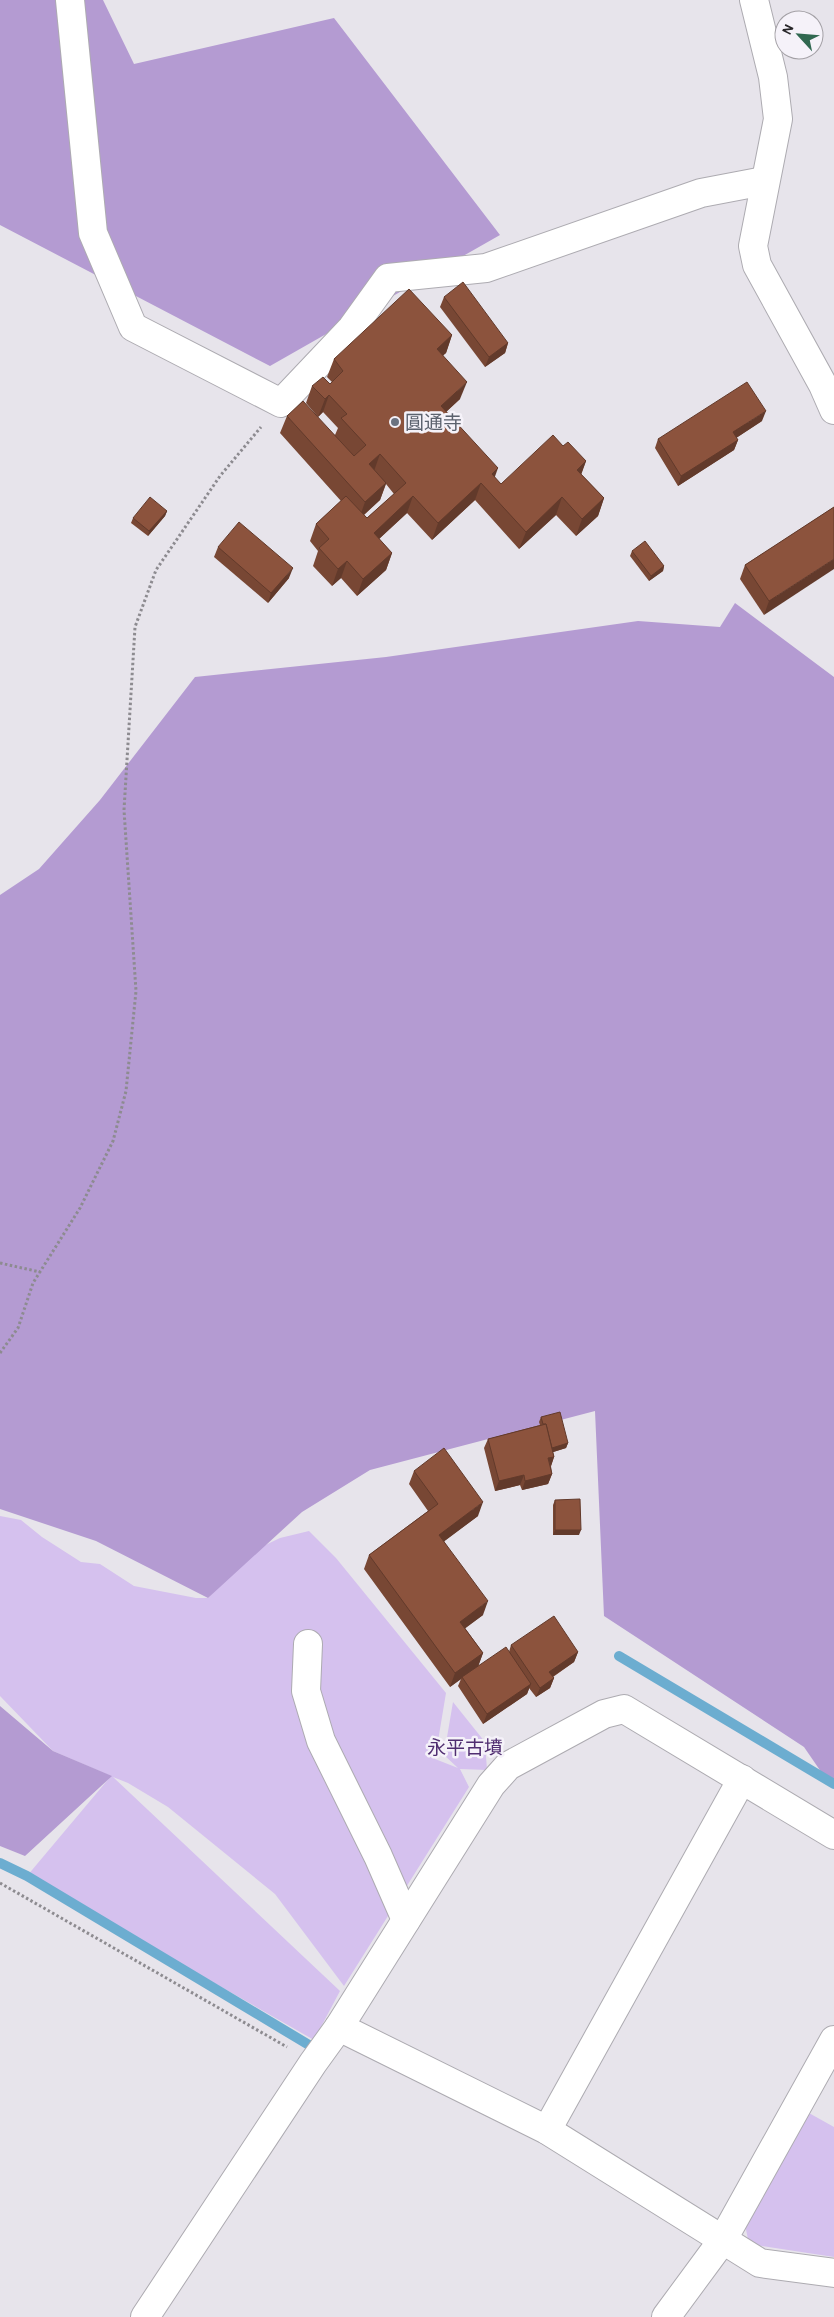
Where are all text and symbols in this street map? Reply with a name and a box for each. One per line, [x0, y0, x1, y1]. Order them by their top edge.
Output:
north arrow [774, 10, 824, 60]
text: N [780, 22, 797, 37]
place label: 圓通寺 [405, 413, 462, 433]
marker: 圓通寺 [389, 416, 401, 428]
park label: 永平古墳 [427, 1738, 503, 1758]

